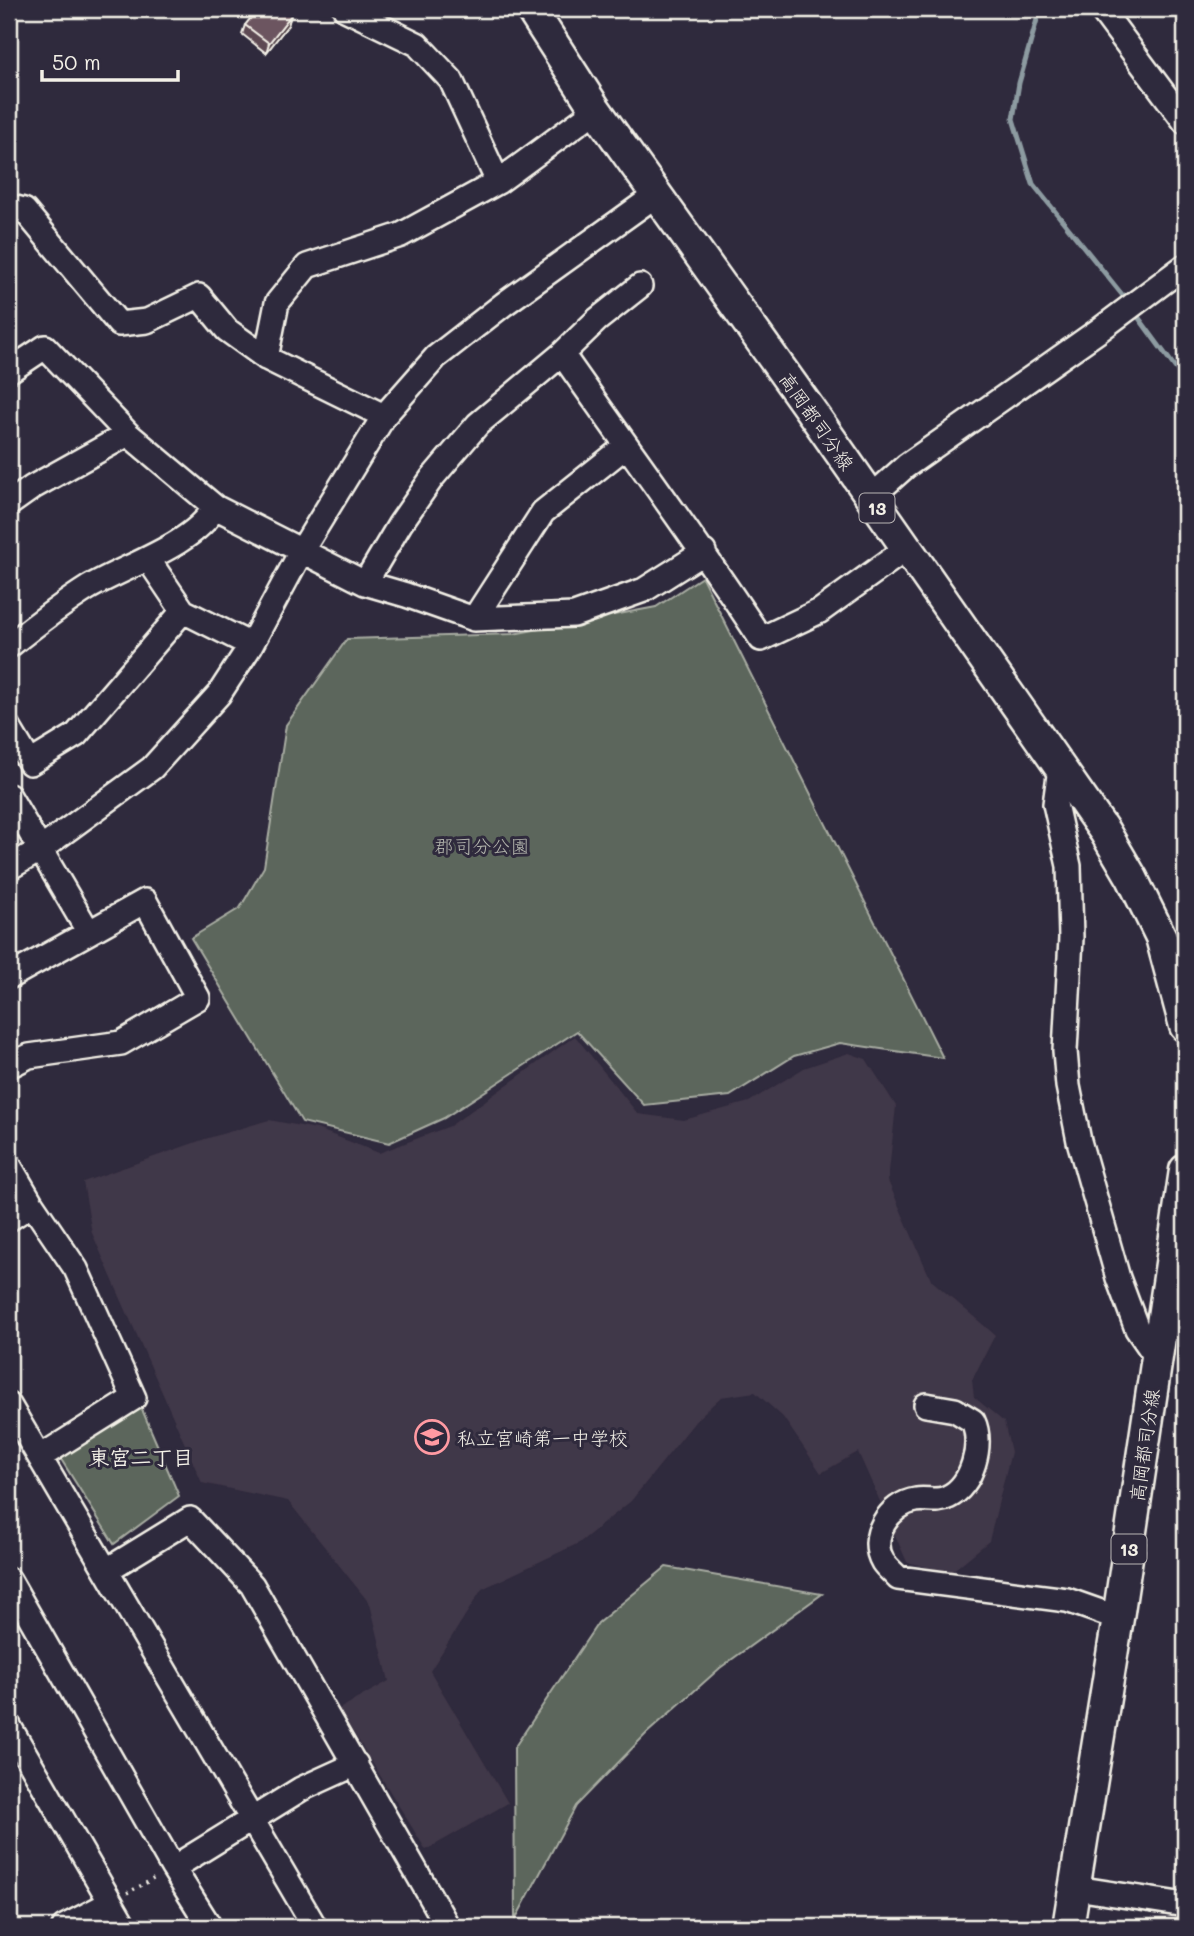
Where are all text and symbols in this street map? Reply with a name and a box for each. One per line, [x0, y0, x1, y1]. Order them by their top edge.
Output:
scale bar [42, 38, 178, 82]
text: 50 m [52, 48, 101, 75]
street label: 高岡都司分線 [774, 367, 860, 475]
road number: 13 [860, 494, 894, 522]
park label: 郡司分公園 [434, 833, 530, 858]
street label: 高岡都司分線 [1124, 1387, 1164, 1503]
school or university icon: 私立宮崎第一中学校 [413, 1418, 451, 1456]
place label: 私立宮崎第一中学校 [457, 1425, 628, 1450]
district label: 東宮二丁目 [89, 1443, 194, 1470]
road number: 13 [1112, 1534, 1146, 1564]

